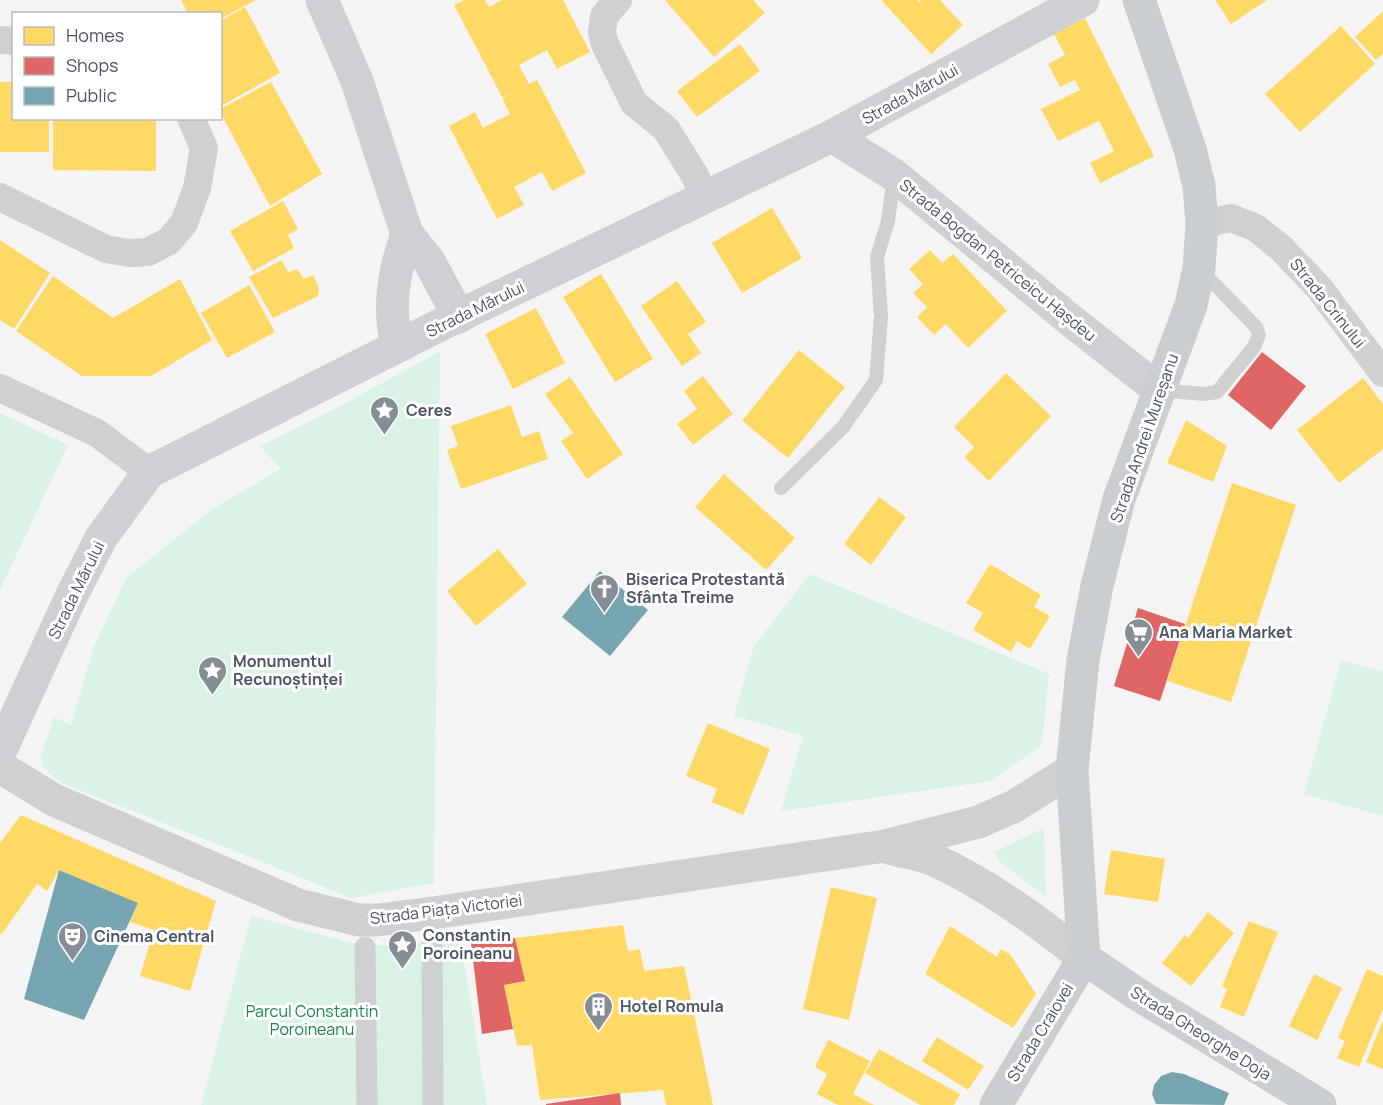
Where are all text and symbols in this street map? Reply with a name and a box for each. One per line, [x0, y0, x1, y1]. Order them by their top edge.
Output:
legend [12, 12, 222, 120]
text: Homes [66, 23, 124, 47]
text: Shops [66, 53, 118, 77]
street label: Strada Mărului [858, 58, 962, 130]
text: Public [66, 83, 117, 107]
street label: Strada Bogdan Petriceicu Hașdeu [895, 174, 1101, 346]
street label: Strada Crinului [1285, 254, 1371, 352]
street label: Strada Mărului [422, 276, 528, 342]
street label: Strada Andrei Mureșanu [1105, 351, 1183, 525]
place icon: Ceres [369, 394, 401, 436]
place label: Ceres [406, 399, 452, 421]
street label: Strada Mărului [43, 537, 109, 643]
place label: Biserica Protestantă Sfânta Treime [626, 568, 785, 608]
church icon: Biserica Protestantă Sfânta Treime [589, 572, 621, 614]
supermarket icon: Ana Maria Market [1122, 616, 1154, 658]
place label: Ana Maria Market [1159, 621, 1293, 643]
place label: Monumentul Recunoștinței [233, 650, 343, 690]
place icon: Monumentul Recunoștinței [196, 654, 228, 696]
street label: Strada Piața Victoriei [369, 889, 523, 929]
theatre icon: Cinema Central [57, 920, 89, 962]
place label: Constantin Poroineanu [423, 924, 512, 964]
place label: Cinema Central [94, 925, 214, 947]
place icon: Constantin Poroineanu [386, 928, 418, 970]
street label: Strada Craiovei [1002, 978, 1078, 1086]
street label: Strada Gheorghe Doja [1127, 981, 1275, 1085]
building icon: Hotel Romula [583, 990, 615, 1032]
place label: Hotel Romula [620, 995, 724, 1017]
park label: Parcul Constantin Poroineanu [246, 1000, 378, 1040]

